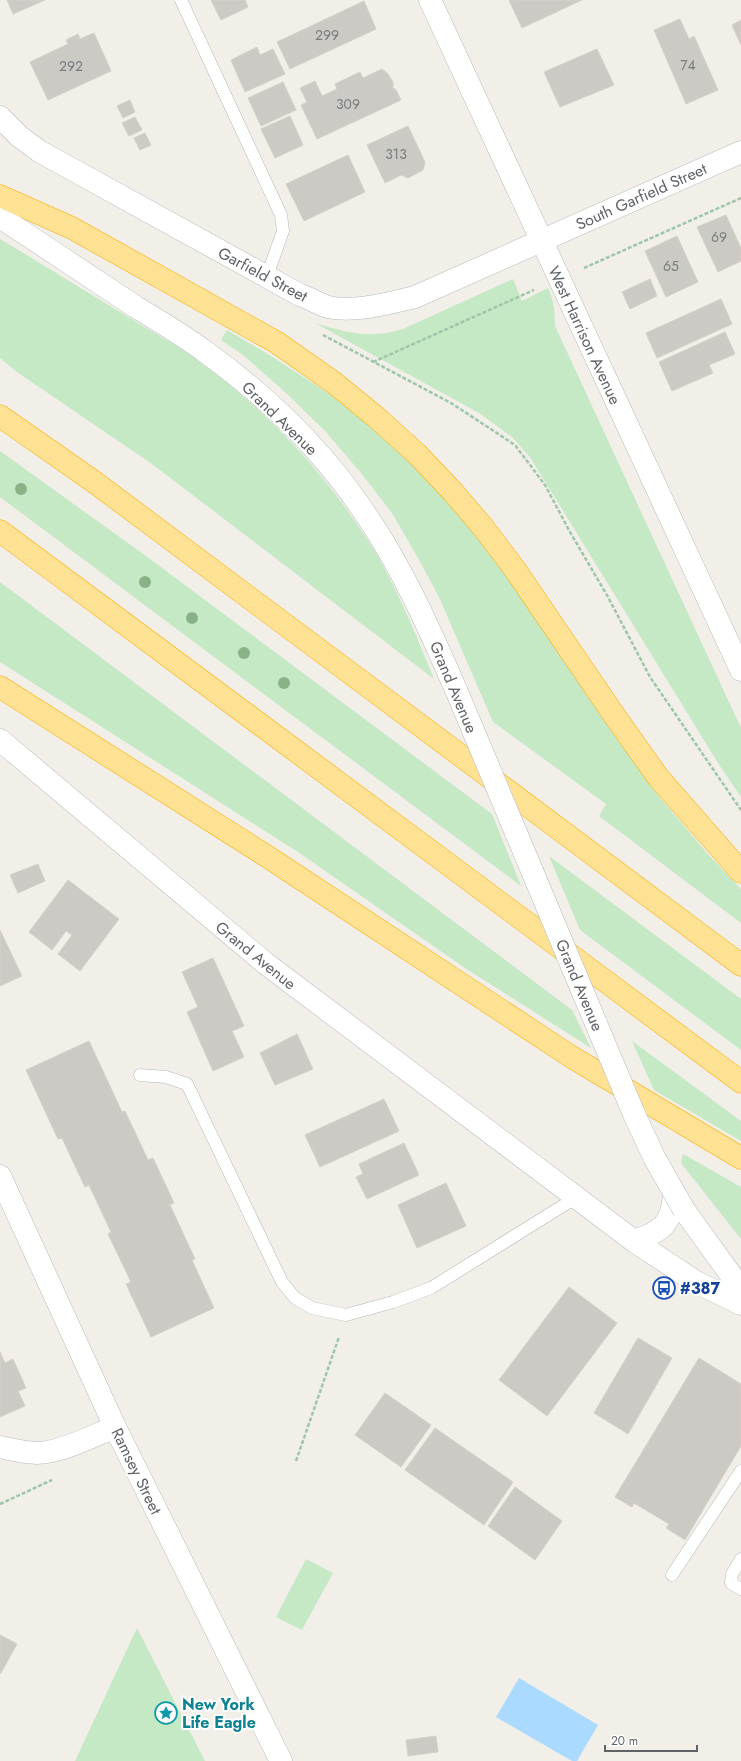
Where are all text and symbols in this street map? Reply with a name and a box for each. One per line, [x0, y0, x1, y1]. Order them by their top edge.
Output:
house number: 299 [315, 25, 339, 45]
house number: 74 [680, 55, 696, 75]
house number: 292 [59, 56, 83, 76]
house number: 309 [336, 94, 360, 114]
house number: 313 [385, 144, 407, 164]
street label: South Garfield Street [572, 157, 711, 236]
house number: 69 [711, 227, 727, 247]
street label: Garfield Street [214, 241, 312, 308]
house number: 65 [663, 256, 679, 276]
street label: West Harrison Avenue [542, 262, 627, 408]
street label: Grand Avenue [237, 376, 323, 461]
street label: Grand Avenue [424, 638, 483, 737]
street label: Grand Avenue [210, 916, 301, 995]
street label: Grand Avenue [550, 936, 609, 1035]
bus stop icon: #387 [651, 1275, 677, 1301]
place label: #387 [680, 1277, 720, 1300]
street label: Ramsey Street [106, 1424, 167, 1518]
place label: New York Life Eagle [182, 1693, 256, 1734]
place icon: New York Life Eagle [153, 1700, 179, 1726]
scale bar [605, 1727, 697, 1753]
text: 20 m [611, 1732, 638, 1750]

